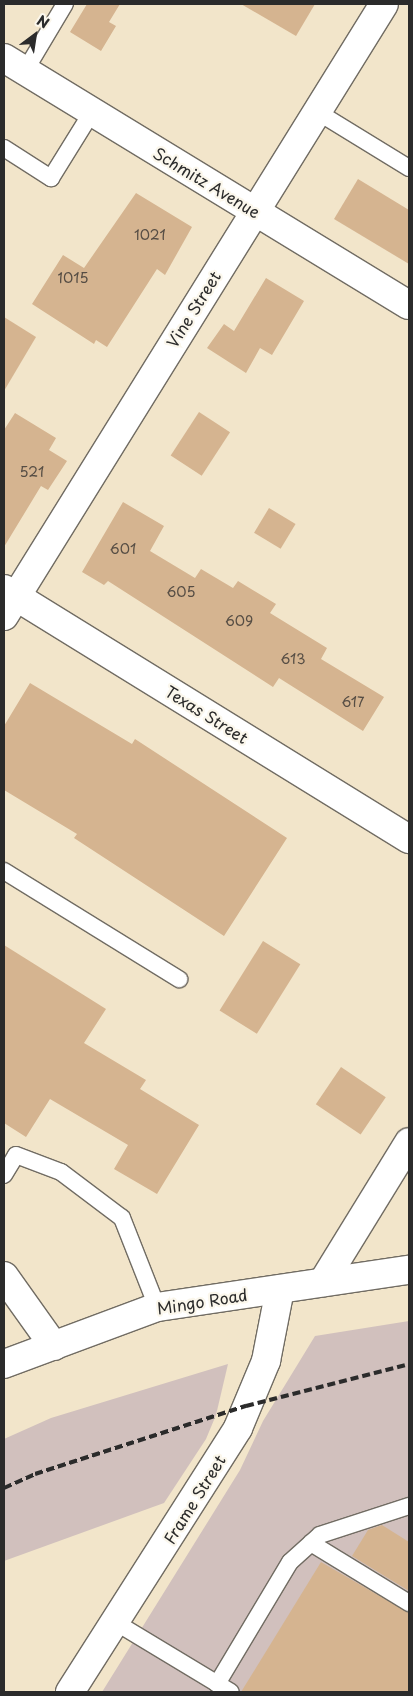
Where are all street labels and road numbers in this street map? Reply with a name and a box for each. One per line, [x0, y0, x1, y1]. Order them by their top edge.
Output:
street label: Schmitz Avenue [150, 143, 264, 221]
street label: Vine Street [162, 267, 224, 351]
street label: Texas Street [162, 681, 252, 747]
street label: Mingo Road [155, 1284, 249, 1318]
street label: Frame Street [159, 1451, 229, 1547]

